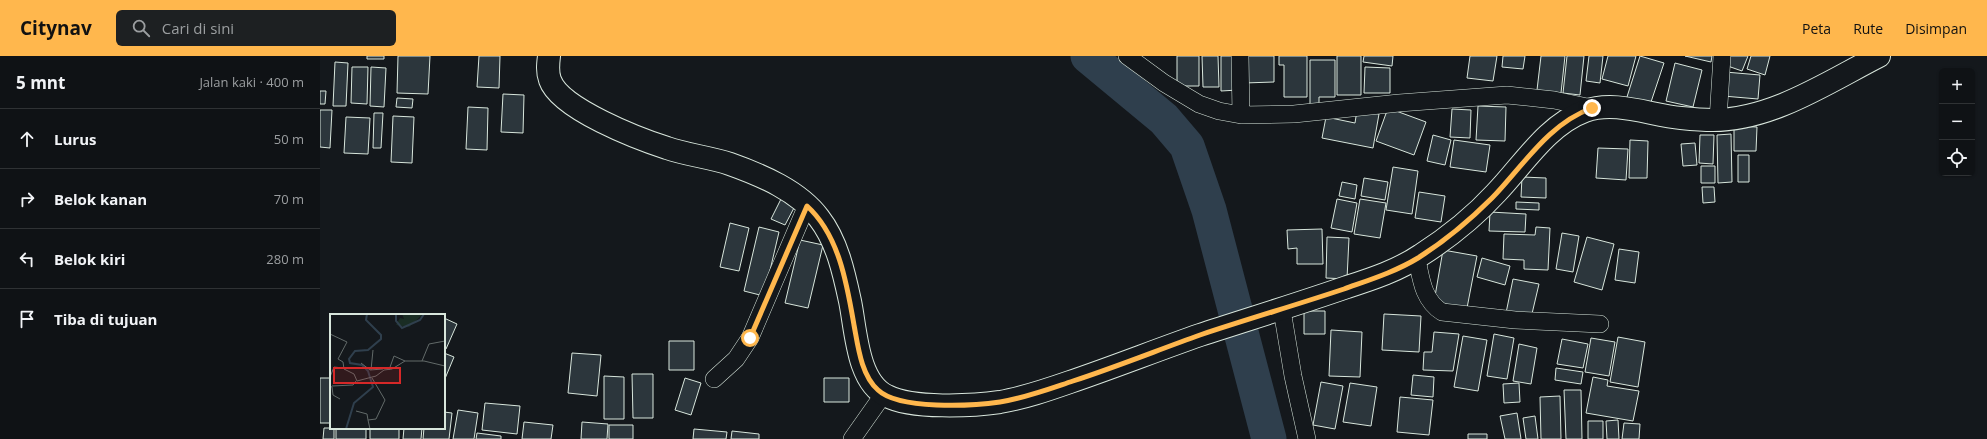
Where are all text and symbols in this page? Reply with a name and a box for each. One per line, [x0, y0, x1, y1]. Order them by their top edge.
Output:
search box [116, 10, 396, 46]
text: Citynav [20, 15, 92, 41]
icon: search [130, 17, 152, 39]
text: Cari di sini [162, 18, 234, 38]
text: Peta [1802, 19, 1831, 38]
text: Rute [1853, 19, 1883, 38]
text: Disimpan [1905, 19, 1967, 38]
map controls [1939, 68, 1975, 176]
button: + [1939, 68, 1975, 104]
text: 5 mnt [16, 71, 65, 94]
text: Jalan kaki · 400 m [199, 73, 304, 91]
route end [1583, 99, 1601, 117]
button: − [1939, 104, 1975, 140]
icon: ahead [16, 128, 38, 150]
text: Lurus [54, 129, 96, 149]
text: 50 m [274, 130, 304, 148]
button: locate [1939, 140, 1975, 176]
icon: right [16, 188, 38, 210]
text: Belok kanan [54, 189, 147, 209]
text: 70 m [274, 190, 304, 208]
icon: left [16, 248, 38, 270]
text: Belok kiri [54, 249, 125, 269]
text: 280 m [266, 250, 304, 268]
icon: arrive [16, 308, 38, 330]
text: Tiba di tujuan [54, 309, 157, 329]
inset map [330, 314, 445, 429]
route start [741, 329, 759, 347]

